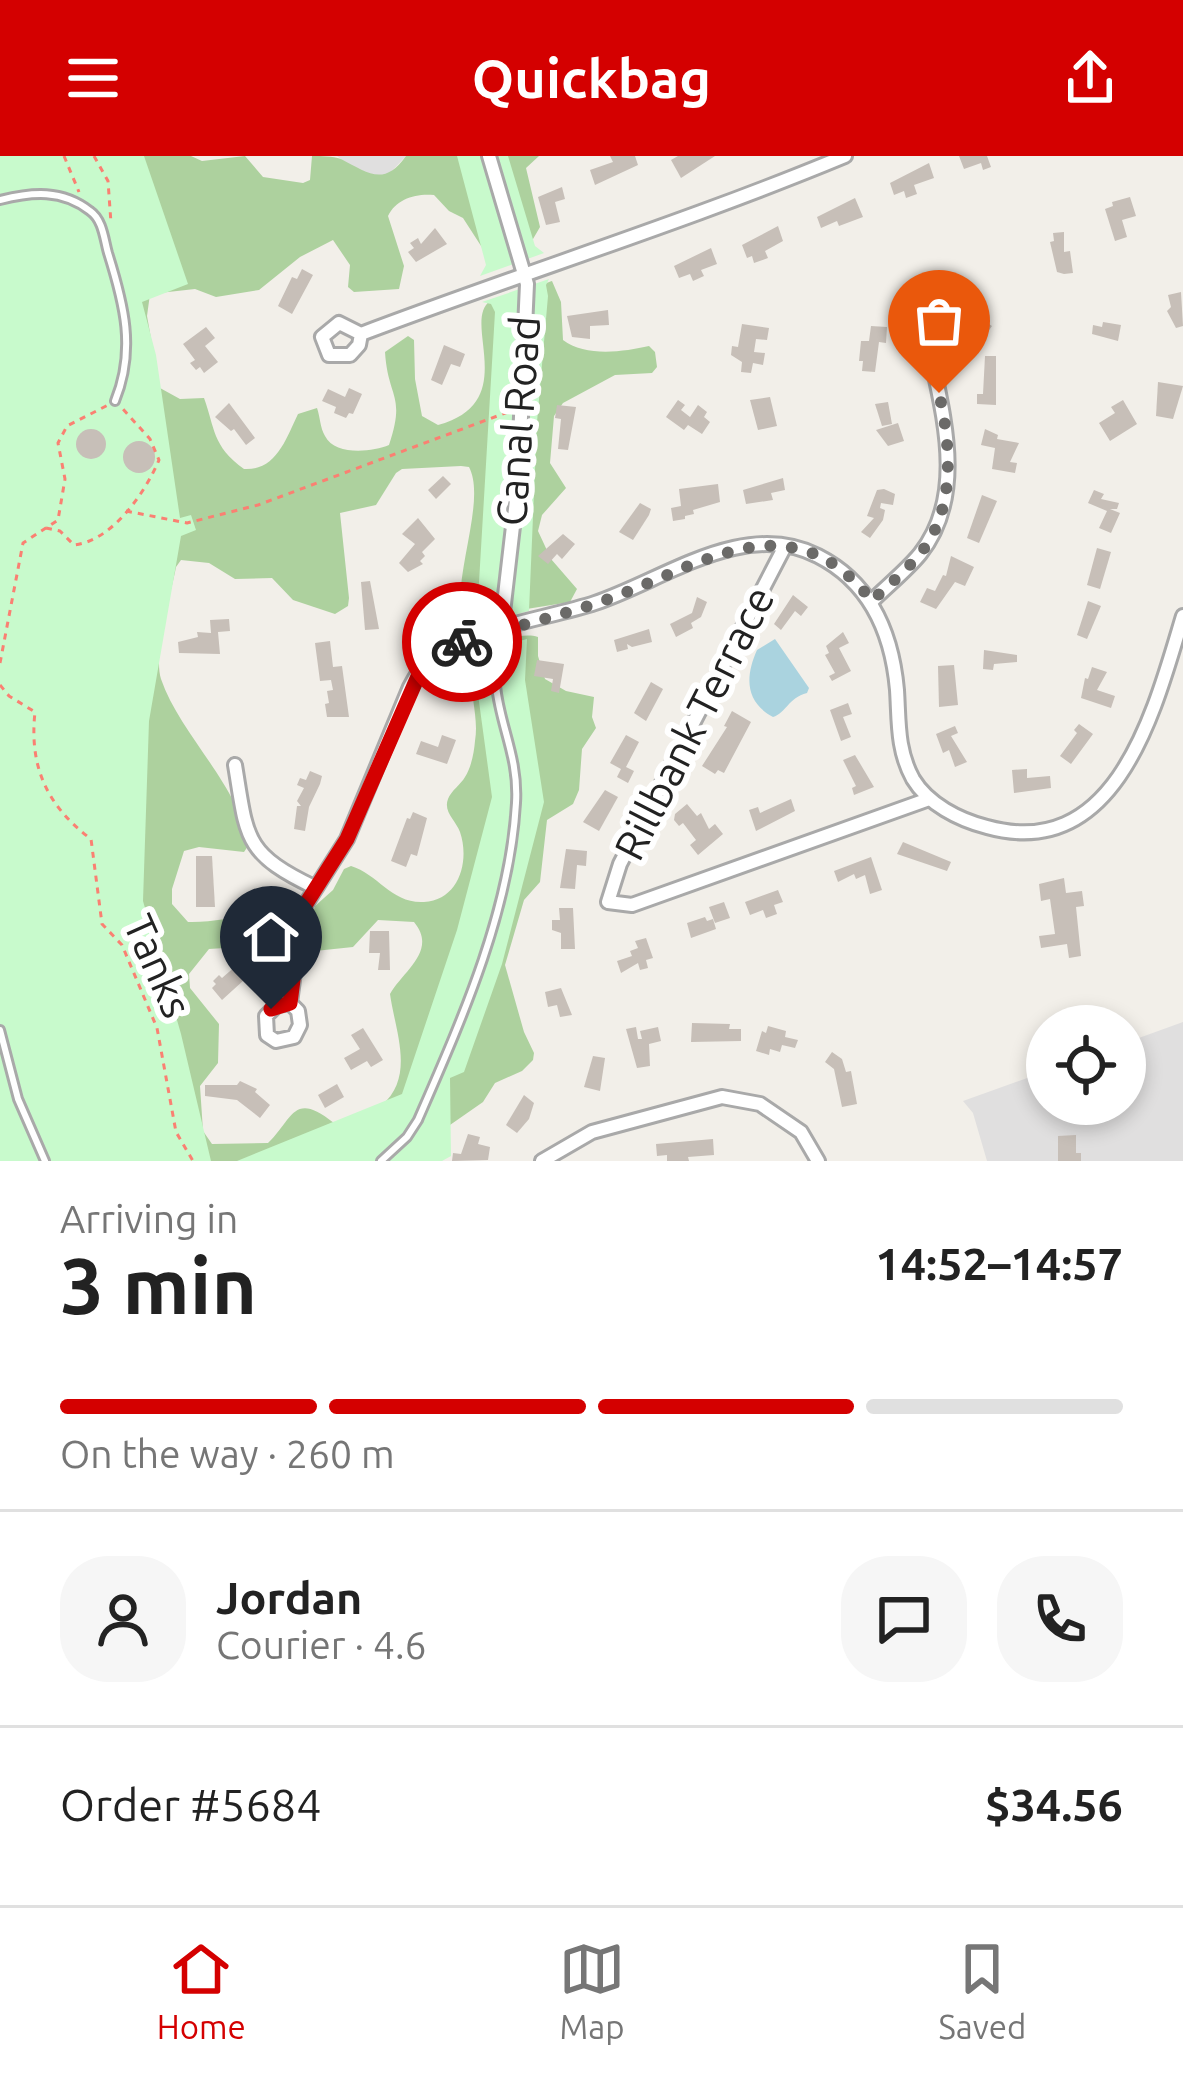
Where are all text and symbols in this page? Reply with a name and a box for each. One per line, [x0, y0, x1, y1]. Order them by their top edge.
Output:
icon: menu [60, 45, 126, 111]
icon: share [1057, 45, 1123, 111]
text: Quickbag [472, 48, 711, 108]
pin [888, 270, 990, 393]
icon: bag [906, 288, 972, 354]
street label: Canal Road [487, 314, 548, 528]
street label: Rillbank Terrace [605, 579, 783, 867]
courier [402, 582, 522, 702]
icon: bike [429, 609, 495, 675]
pin [220, 886, 322, 1009]
icon: home [238, 904, 304, 970]
street label: Tanks [115, 907, 202, 1024]
map controls [1026, 1005, 1146, 1125]
button: locate [1026, 1005, 1146, 1125]
text: Arriving in [60, 1197, 238, 1240]
text: 14:52–14:57 [875, 1238, 1123, 1289]
text: 3 min [60, 1241, 257, 1329]
text: On the way · 260 m [60, 1432, 395, 1475]
button: person [60, 1556, 186, 1682]
button: chat [841, 1556, 967, 1682]
button: phone [997, 1556, 1123, 1682]
text: Jordan [216, 1572, 362, 1623]
text: Courier · 4.6 [216, 1623, 427, 1666]
text: Order #5684 [60, 1779, 322, 1830]
text: $34.56 [985, 1779, 1123, 1830]
tab: Home [157, 1936, 246, 2045]
tab: Map [559, 1936, 625, 2045]
tab: Saved [938, 1936, 1026, 2045]

